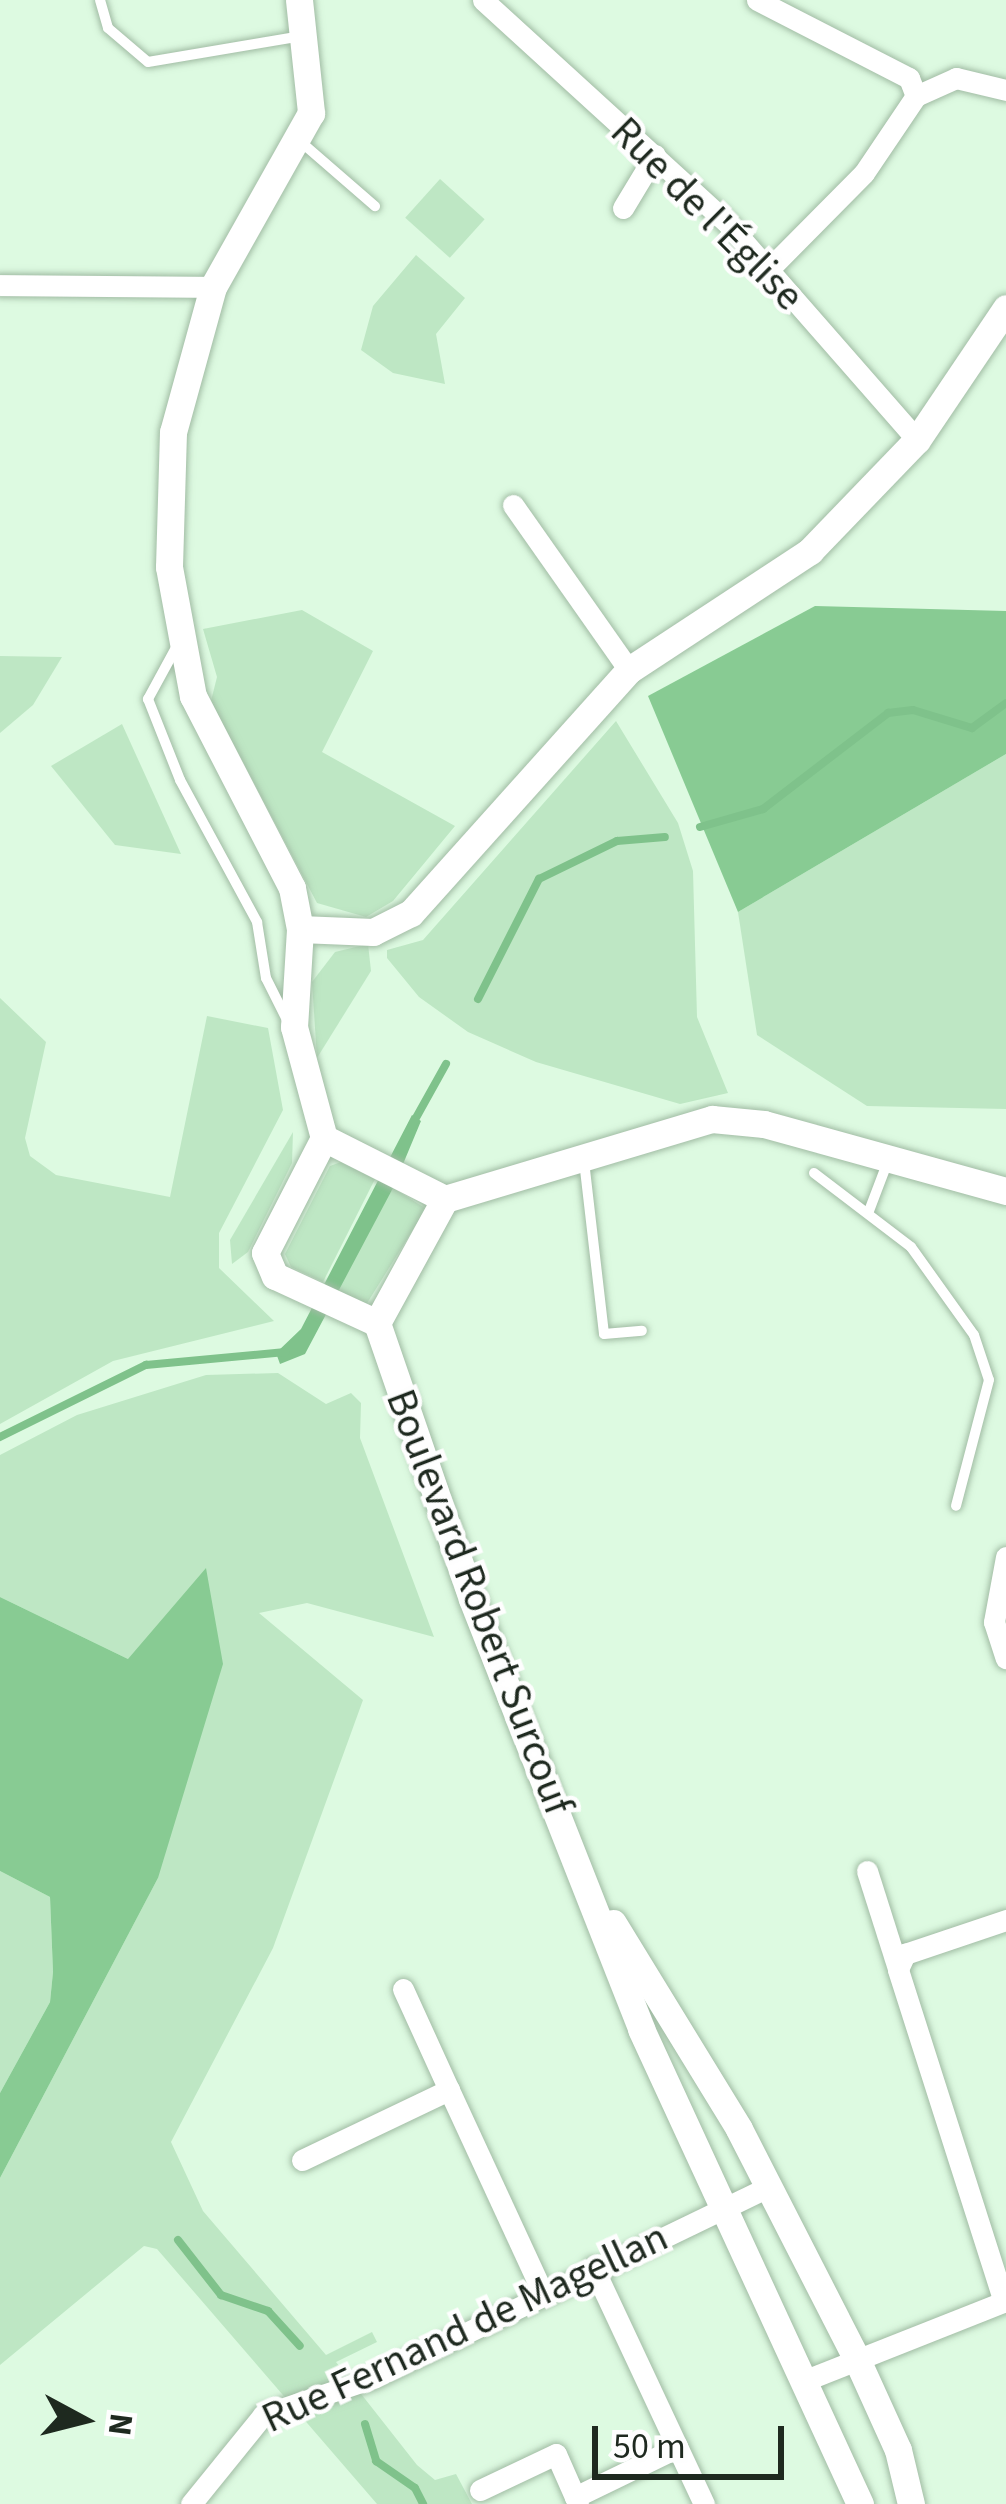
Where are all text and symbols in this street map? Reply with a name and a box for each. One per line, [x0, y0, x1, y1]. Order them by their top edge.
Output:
street label: Rue de l'Église [600, 107, 814, 321]
street label: Boulevard Robert Surcouf [375, 1382, 583, 1822]
street label: Rue Fernand de Magellan [254, 2212, 676, 2444]
north arrow [24, 2360, 144, 2480]
scale bar [598, 2402, 790, 2476]
text: N [96, 2411, 145, 2438]
text: 50 m [613, 2421, 686, 2472]

